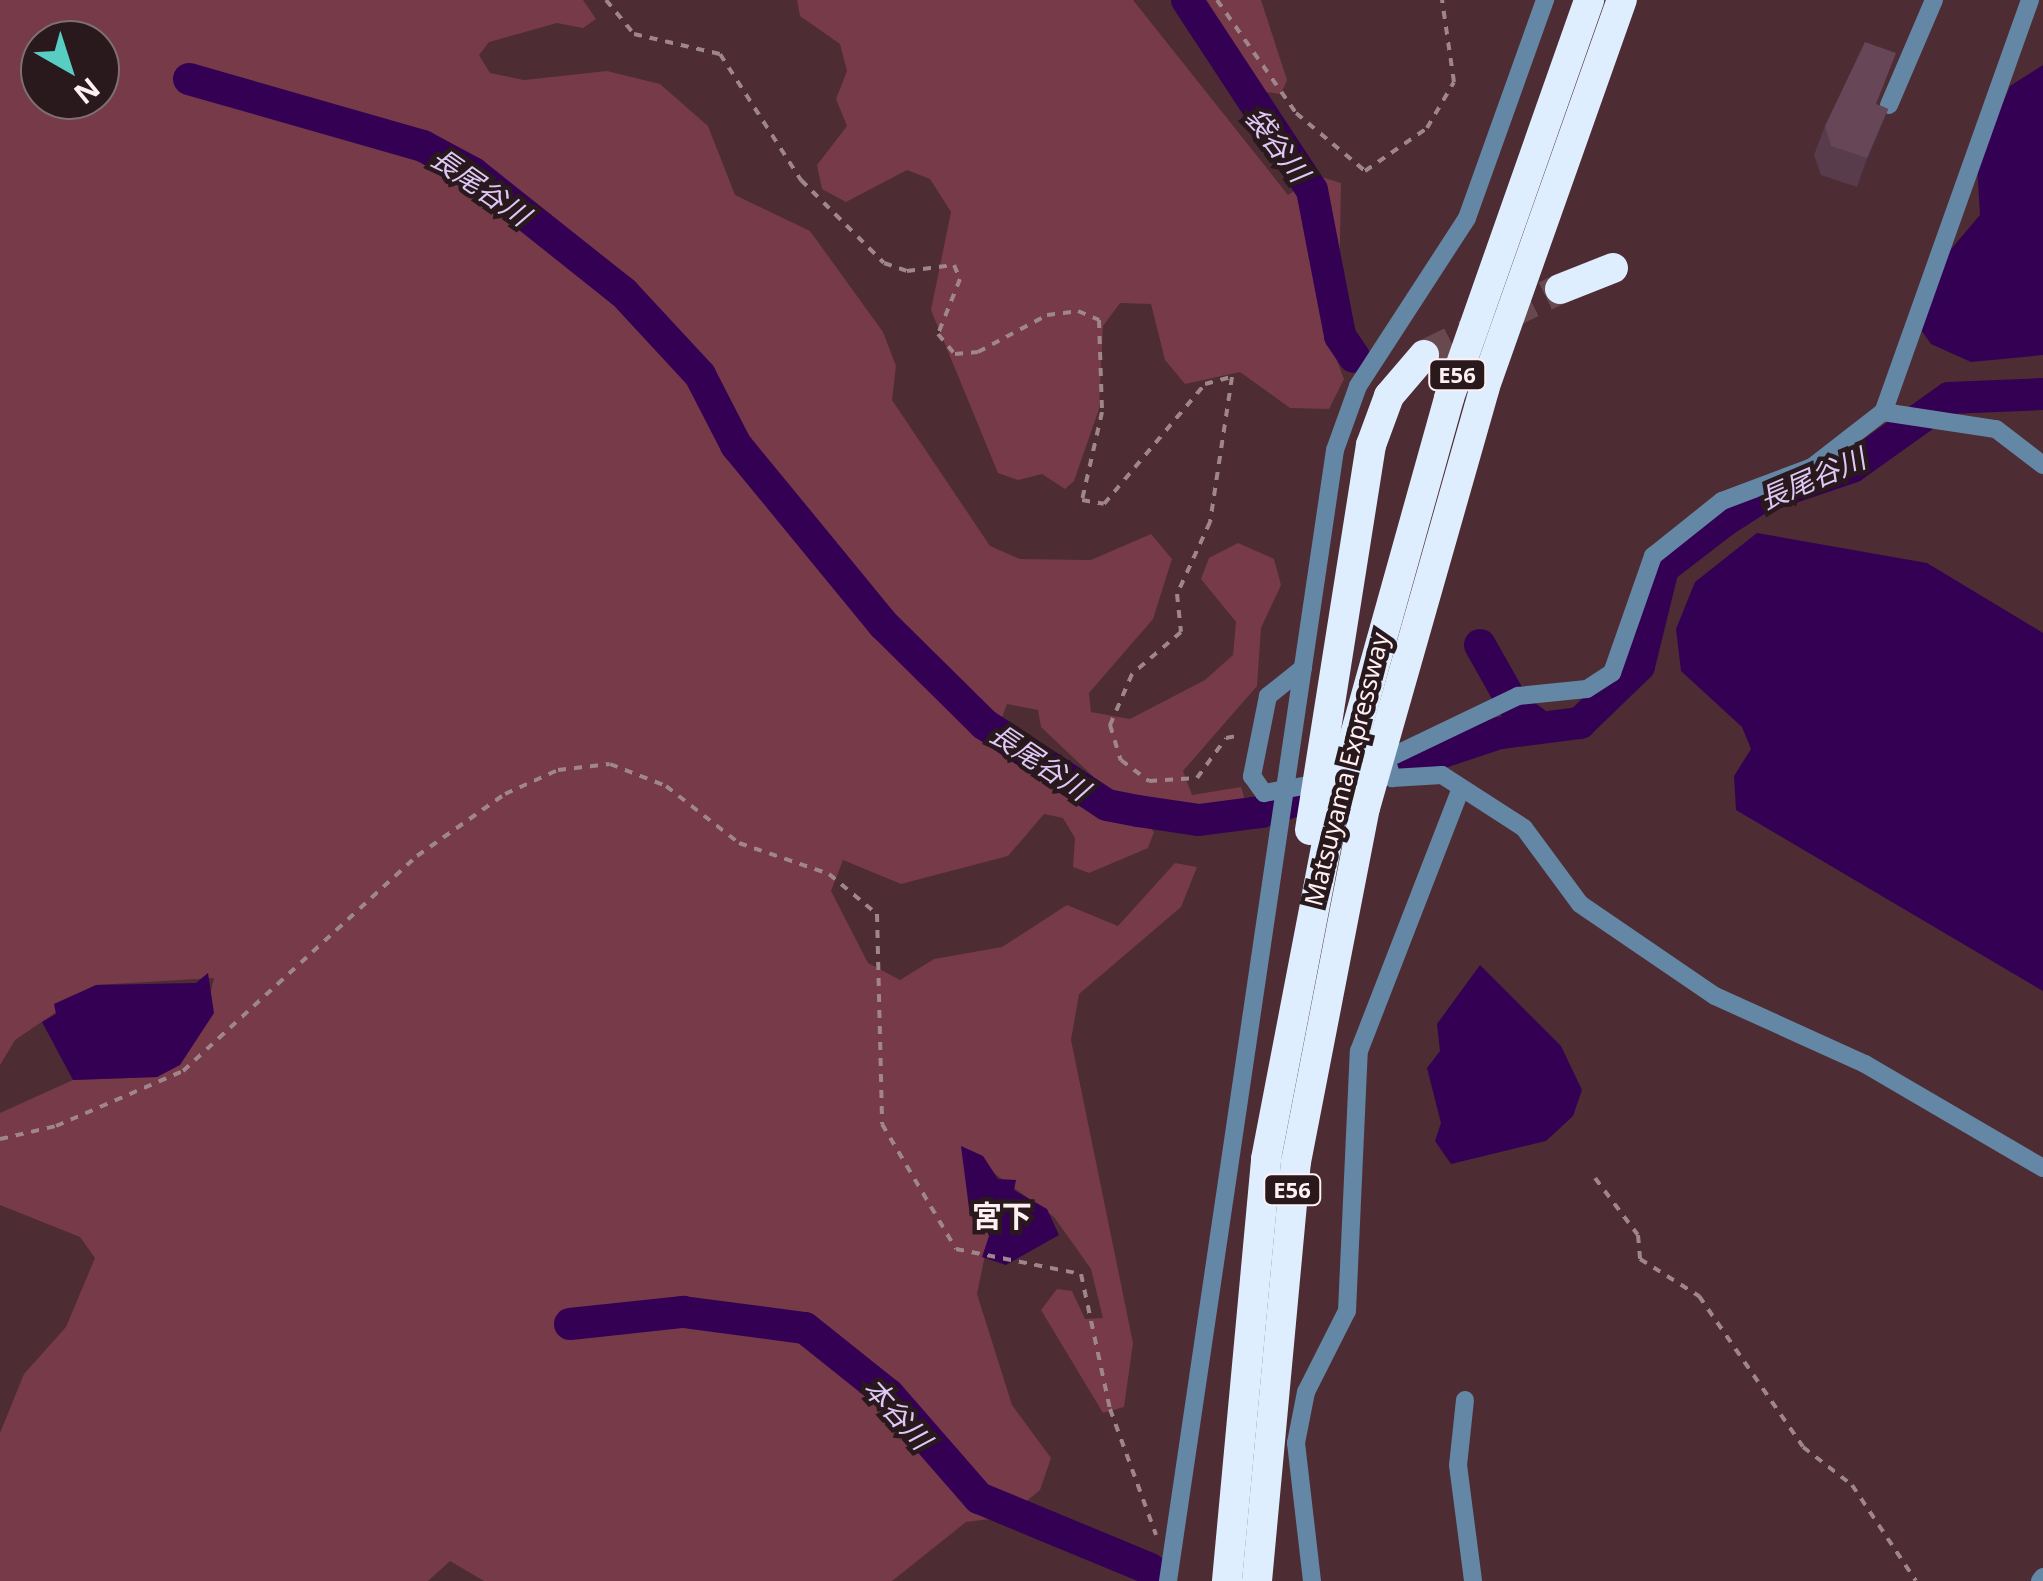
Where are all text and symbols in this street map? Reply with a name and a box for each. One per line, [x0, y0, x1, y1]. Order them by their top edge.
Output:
north arrow [20, 20, 120, 120]
text: N [67, 70, 108, 114]
water label: 袋谷川 [1239, 100, 1317, 188]
water label: 長尾谷川 [425, 140, 537, 232]
road number: E56 [1427, 358, 1487, 392]
water label: 長尾谷川 [1754, 441, 1870, 515]
street label: Matsuyama Expressway [1298, 629, 1394, 909]
water label: 長尾谷川 [984, 716, 1096, 806]
road number: E56 [1262, 1173, 1322, 1207]
district label: 宮下 [972, 1198, 1032, 1234]
water label: 本谷川 [857, 1371, 939, 1455]

